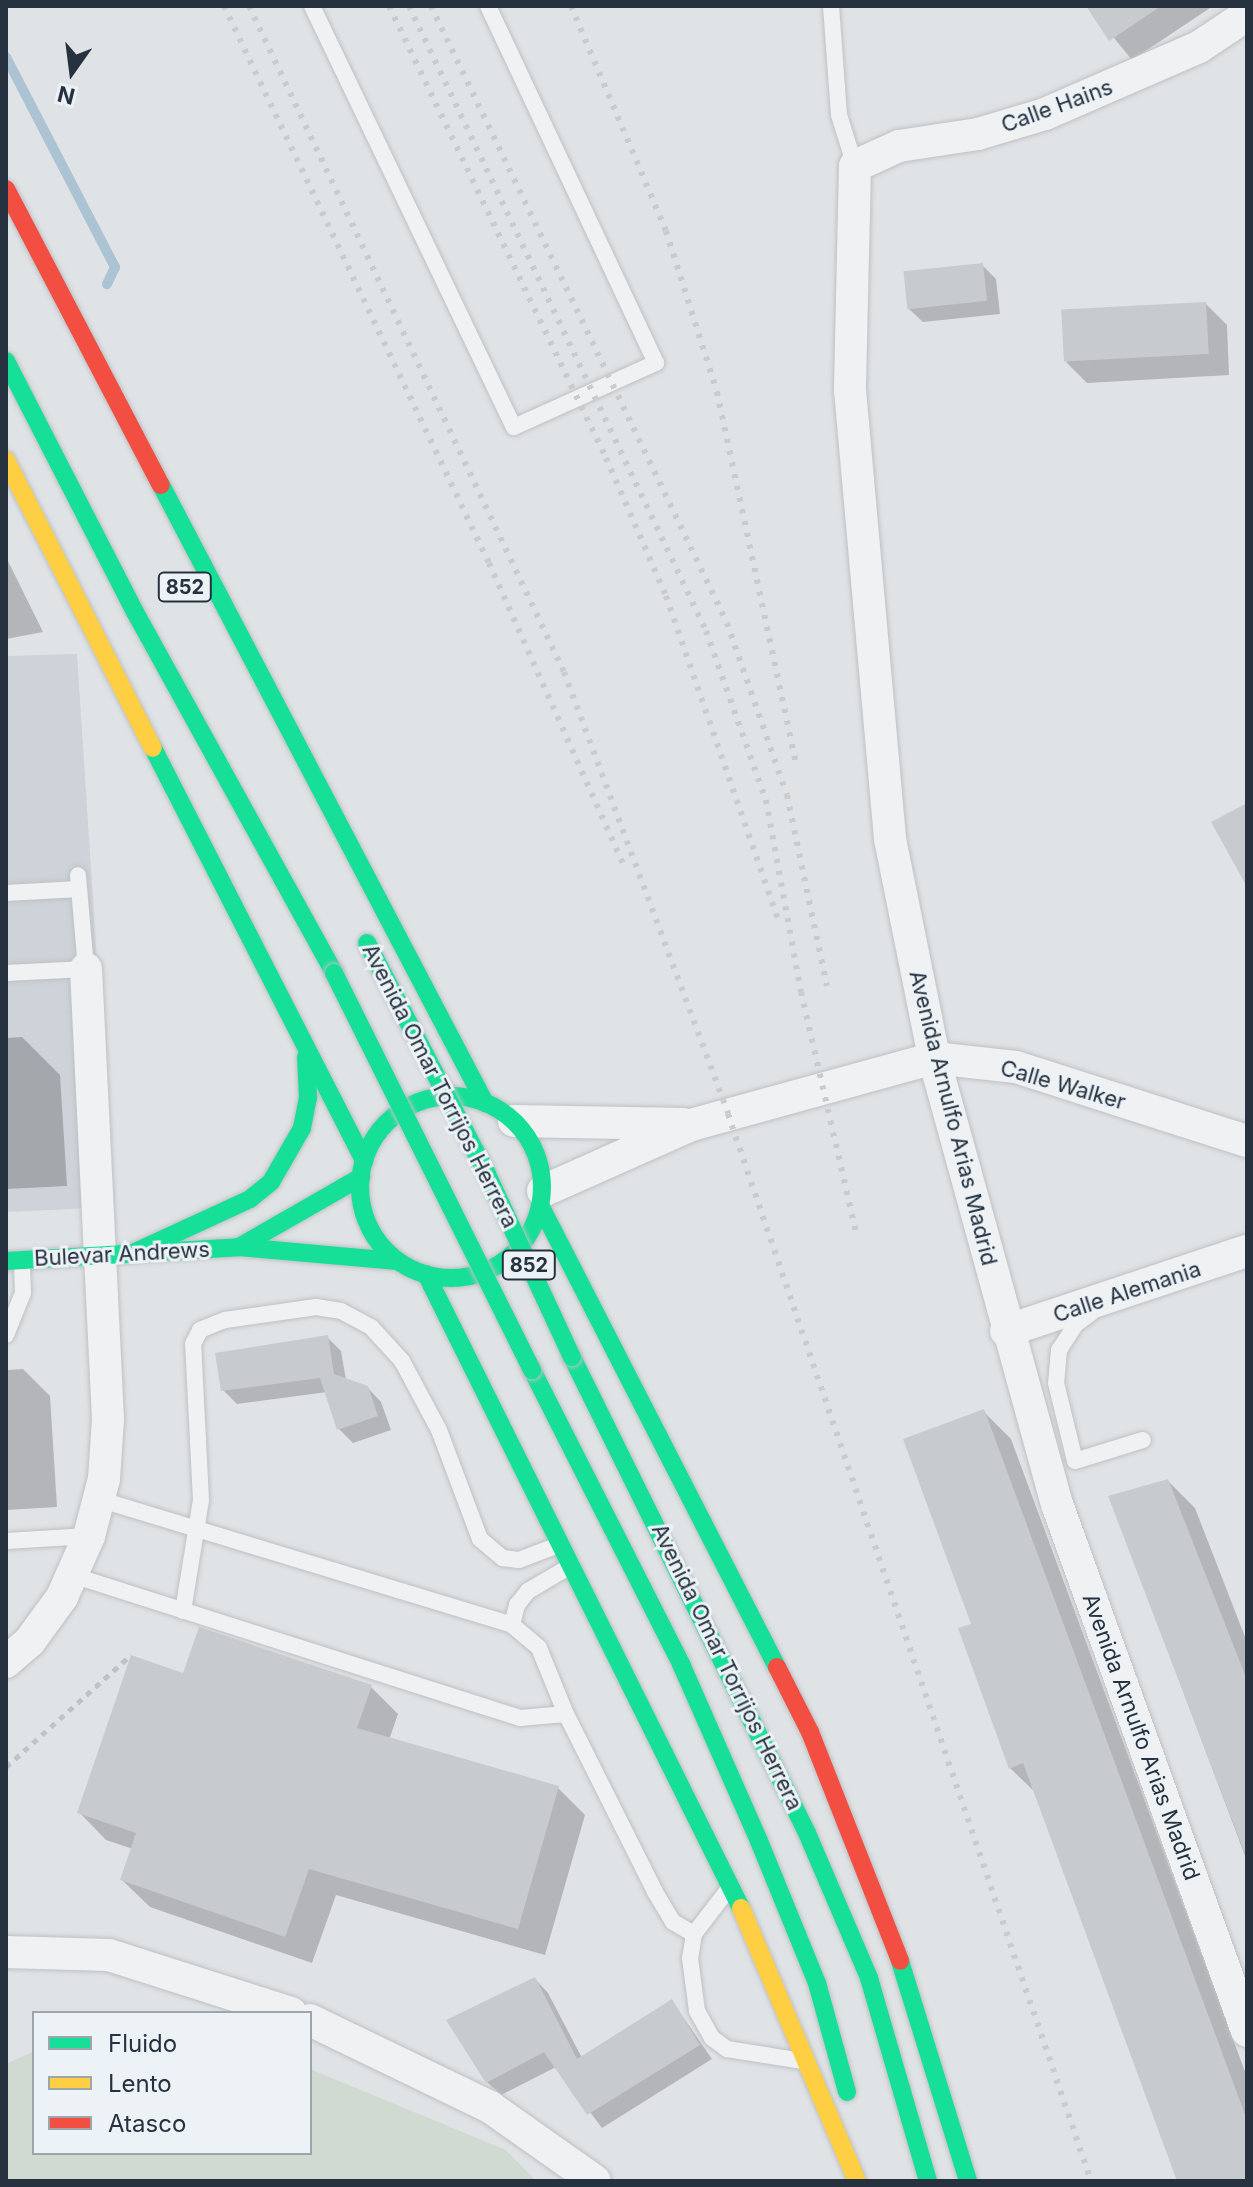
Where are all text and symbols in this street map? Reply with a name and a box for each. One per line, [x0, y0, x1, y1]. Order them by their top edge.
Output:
north arrow [32, 32, 112, 112]
street label: Calle Hains [998, 74, 1116, 138]
text: N [55, 81, 77, 110]
road number: 852 [157, 571, 213, 603]
street label: Avenida Omar Torrijos Herrera [357, 939, 523, 1233]
street label: Avenida Arnulfo Arias Madrid [904, 968, 1002, 1268]
street label: Calle Walker [997, 1055, 1129, 1115]
street label: Bulevar Andrews [34, 1236, 210, 1272]
road number: 852 [501, 1249, 557, 1281]
street label: Calle Alemania [1050, 1256, 1204, 1328]
street label: Avenida Omar Torrijos Herrera [646, 1519, 808, 1815]
street label: Avenida Arnulfo Arias Madrid [1077, 1590, 1205, 1884]
legend [32, 2011, 312, 2155]
text: Fluido [108, 2029, 177, 2058]
text: Lento [108, 2069, 172, 2098]
text: Atasco [108, 2109, 186, 2138]

